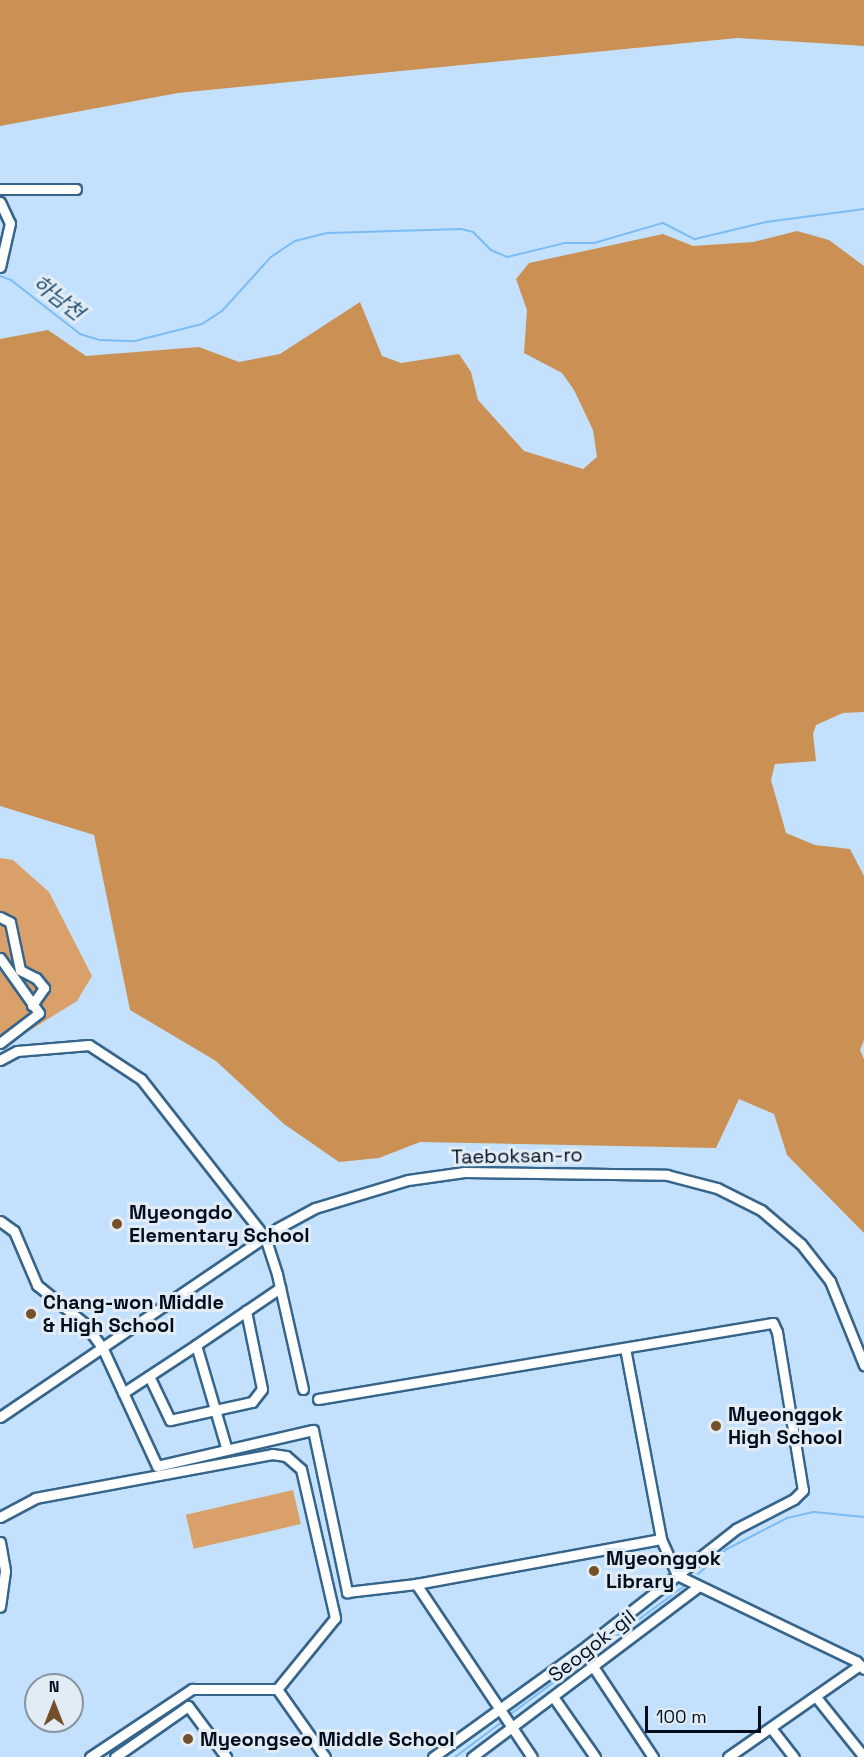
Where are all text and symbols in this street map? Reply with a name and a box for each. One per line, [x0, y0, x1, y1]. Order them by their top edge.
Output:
water label: 하남천 [27, 270, 89, 326]
street label: Taeboksan-ro [451, 1143, 583, 1169]
place label: Myeongdo Elementary School [129, 1200, 310, 1247]
marker: Myeongdo Elementary School [110, 1217, 124, 1231]
place label: Chang-won Middle & High School [43, 1290, 224, 1337]
marker: Chang-won Middle & High School [24, 1307, 38, 1321]
place label: Myeonggok High School [728, 1402, 843, 1449]
marker: Myeonggok High School [709, 1419, 723, 1433]
place label: Myeonggok Library [606, 1547, 721, 1594]
marker: Myeonggok Library [587, 1564, 601, 1578]
street label: Seogok-gil [544, 1605, 640, 1687]
north arrow [24, 1673, 84, 1733]
text: N [49, 1676, 59, 1697]
scale bar [648, 1694, 764, 1732]
text: 100 m [656, 1705, 707, 1728]
place label: Myeongseo Middle School [200, 1727, 455, 1751]
marker: Myeongseo Middle School [181, 1732, 195, 1746]

